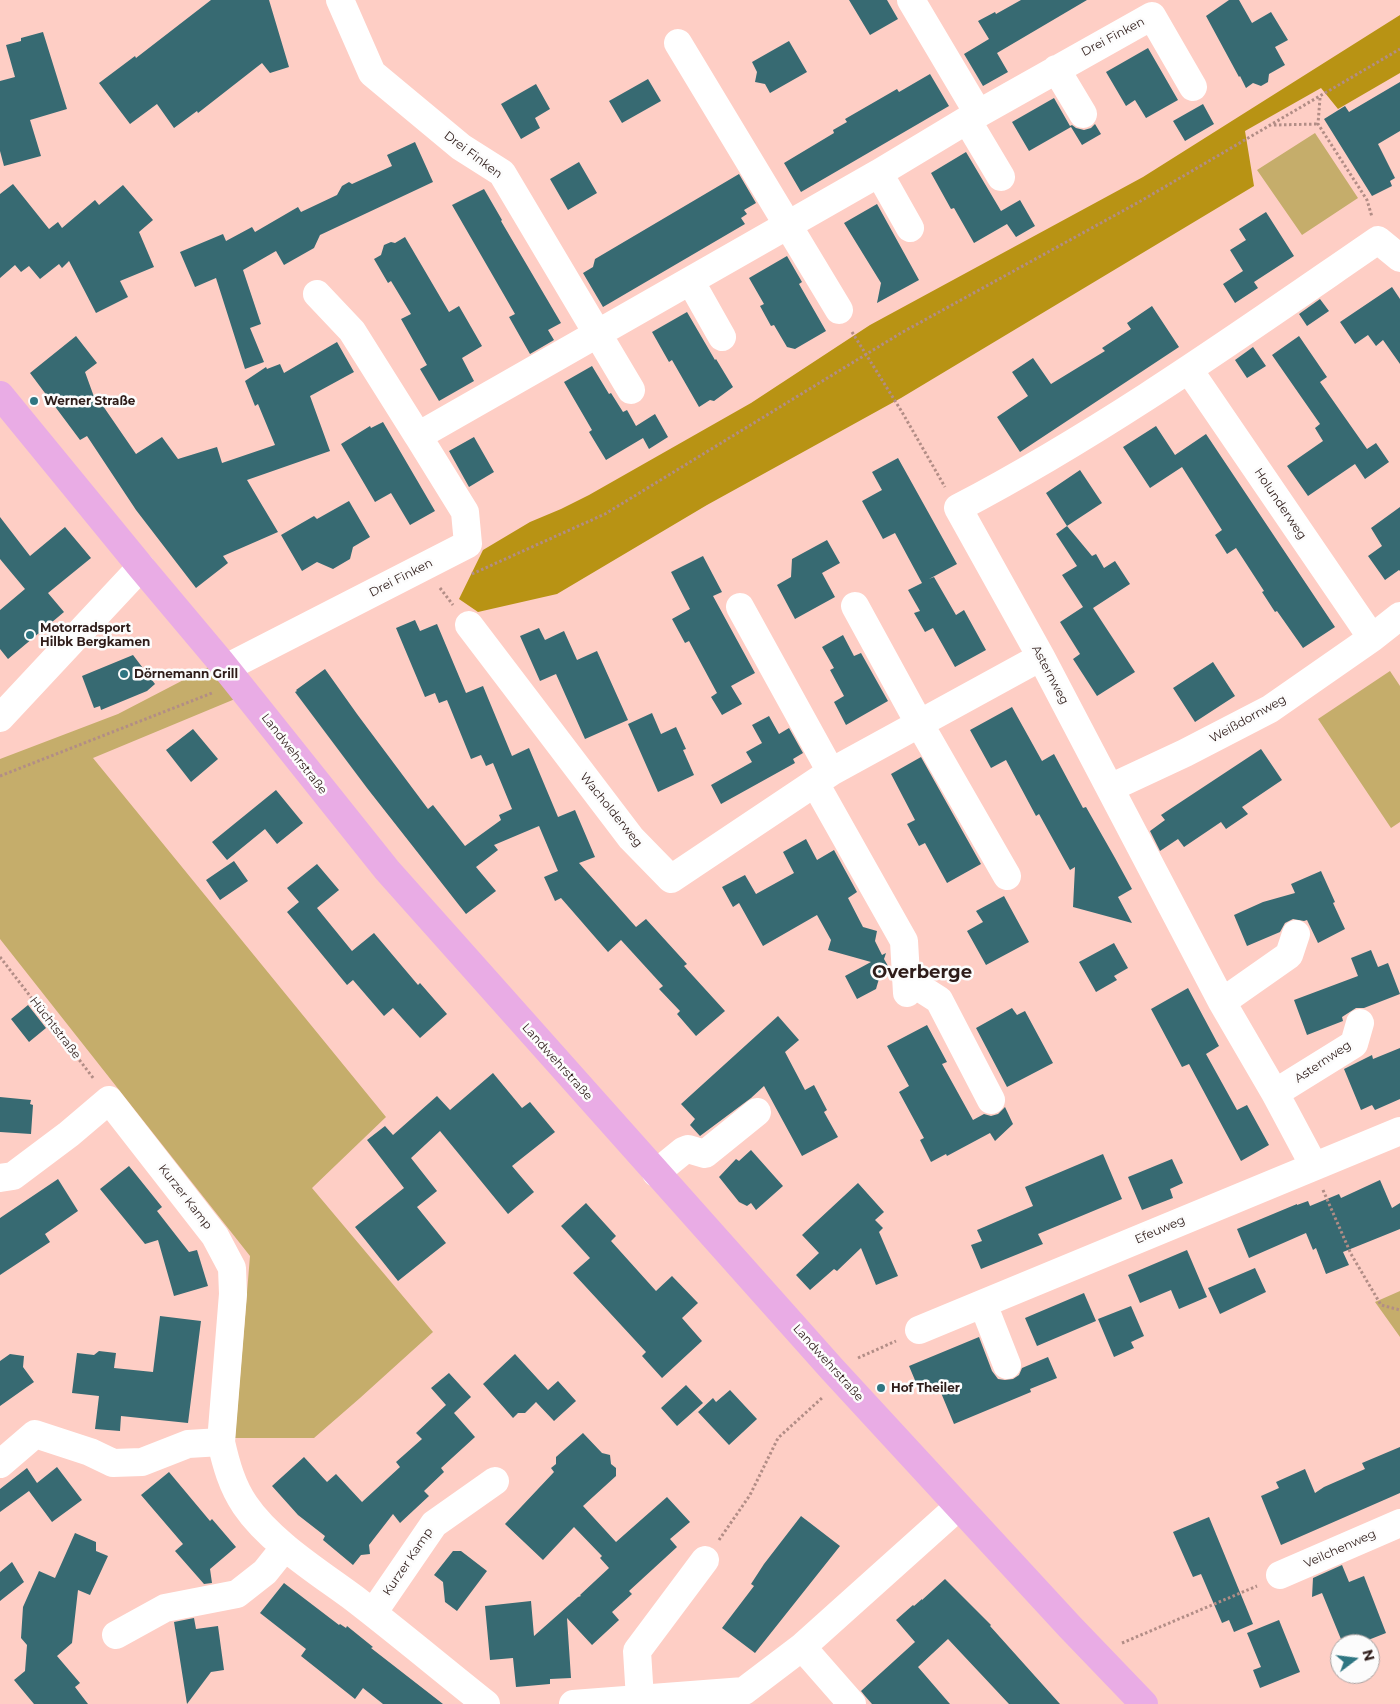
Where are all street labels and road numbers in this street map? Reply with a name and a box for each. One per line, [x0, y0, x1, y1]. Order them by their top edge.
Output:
street label: Drei Finken [1079, 14, 1147, 60]
street label: Drei Finken [441, 128, 505, 182]
street label: Holunderweg [1251, 466, 1309, 542]
street label: Drei Finken [367, 556, 435, 600]
street label: Asternweg [1028, 643, 1072, 707]
street label: Weißdornweg [1207, 692, 1289, 746]
street label: Landwehrstraße [258, 711, 330, 797]
street label: Wacholderweg [577, 770, 645, 850]
street label: Hüchtstraße [26, 994, 84, 1062]
street label: Landwehrstraße [519, 1021, 595, 1103]
street label: Asternweg [1292, 1038, 1354, 1086]
street label: Kurzer Kamp [155, 1162, 215, 1232]
street label: Efeuweg [1133, 1213, 1187, 1247]
street label: Landwehrstraße [790, 1322, 866, 1404]
street label: Kurzer Kamp [380, 1525, 436, 1599]
street label: Veilchenweg [1302, 1527, 1378, 1571]

